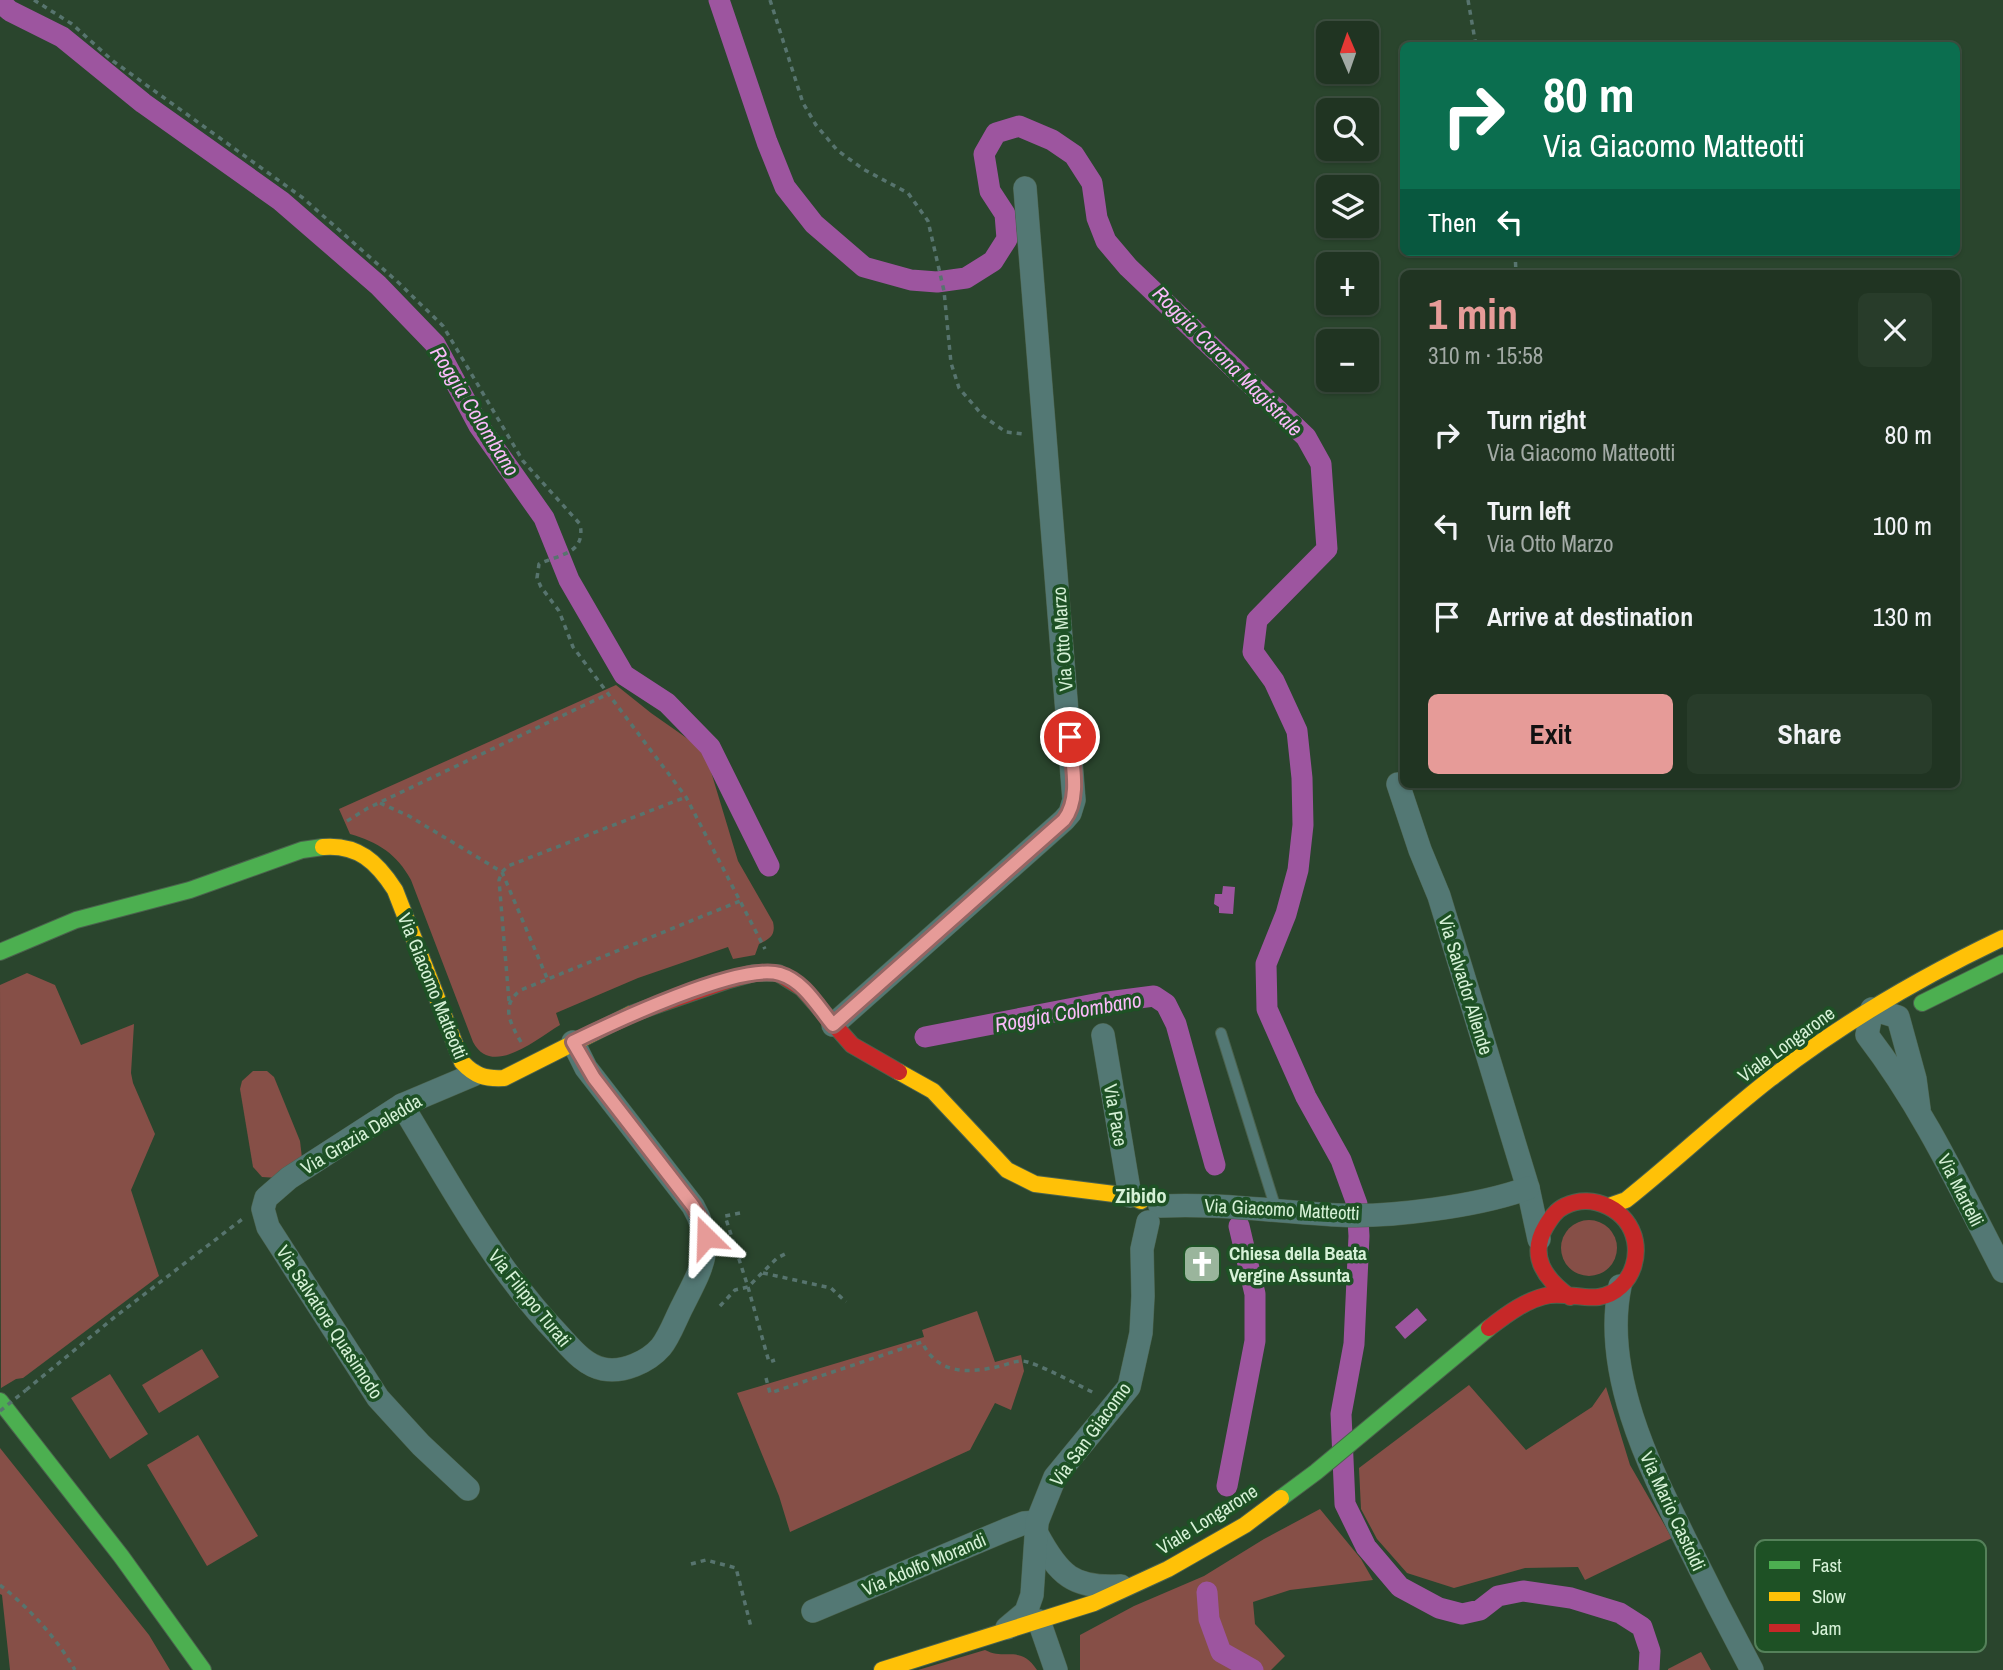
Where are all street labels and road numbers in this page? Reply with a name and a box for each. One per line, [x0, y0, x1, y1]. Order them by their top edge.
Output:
street label: Via Otto Marzo [1045, 586, 1079, 692]
street label: Via Giacomo Matteotti [392, 909, 474, 1063]
street label: Via Salvador Allende [1432, 912, 1500, 1058]
street label: Viale Longarone [1732, 1000, 1840, 1088]
street label: Via Pace [1098, 1082, 1134, 1148]
street label: Via Grazia Deledda [296, 1088, 427, 1180]
street label: Via Martelli [1932, 1149, 1990, 1231]
street label: Via Giacomo Matteotti [1204, 1192, 1360, 1226]
street label: Via Salvatore Quasimodo [271, 1240, 389, 1404]
street label: Via Filippo Turati [483, 1244, 577, 1352]
street label: Via San Giacomo [1043, 1377, 1137, 1491]
street label: Via Mario Castoldi [1634, 1447, 1712, 1575]
street label: Viale Longarone [1152, 1478, 1262, 1560]
street label: Via Adolfo Morandi [858, 1526, 990, 1602]

